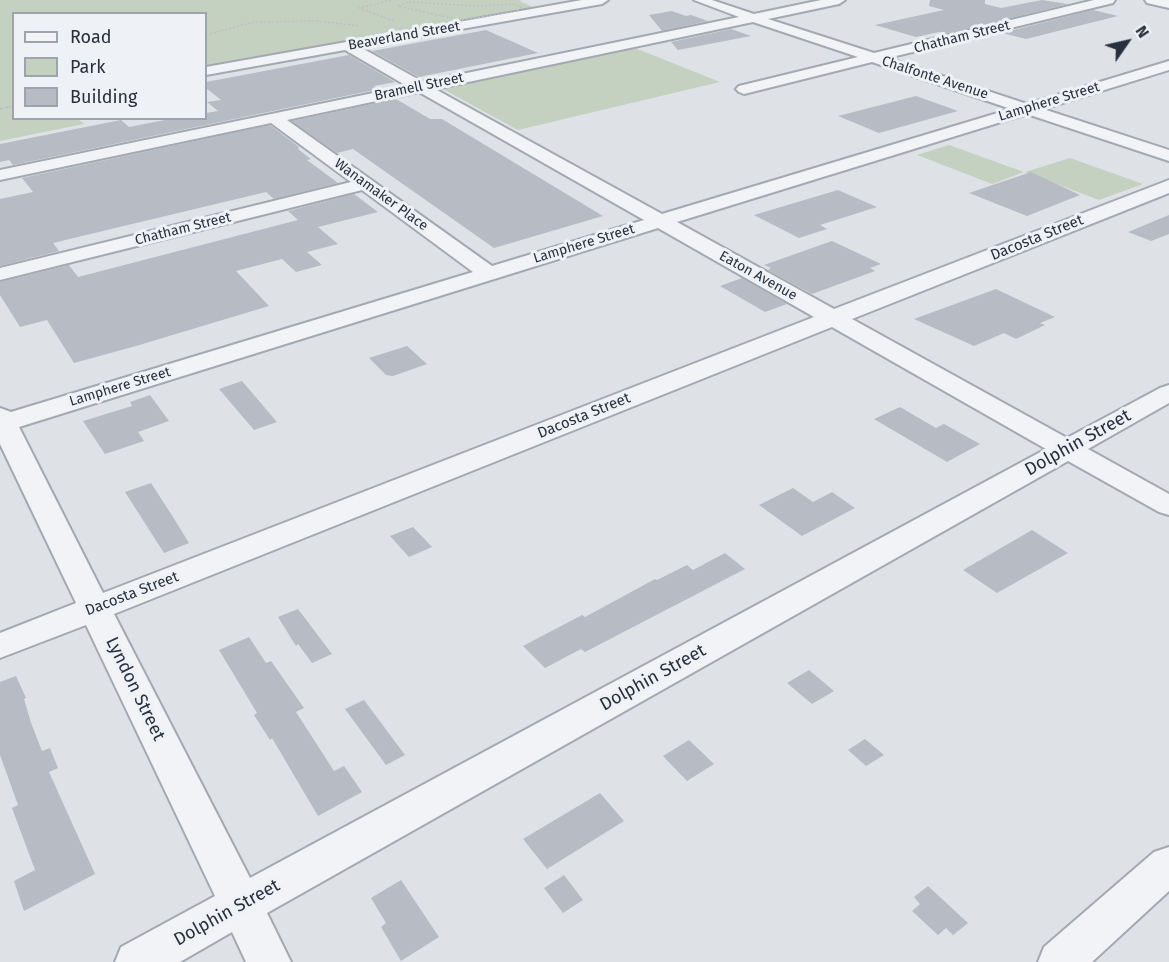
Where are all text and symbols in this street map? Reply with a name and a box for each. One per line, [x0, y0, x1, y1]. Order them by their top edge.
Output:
legend [12, 12, 207, 120]
north arrow [1097, 12, 1157, 72]
street label: Chatham Street [912, 17, 1012, 57]
street label: Beaverland Street [347, 18, 461, 54]
text: N [1131, 22, 1153, 41]
text: Road [70, 26, 112, 48]
street label: Chalfonte Avenue [880, 53, 990, 103]
text: Park [70, 56, 105, 78]
street label: Bramell Street [373, 69, 465, 105]
street label: Lamphere Street [996, 79, 1102, 125]
text: Building [70, 86, 137, 108]
street label: Wanamaker Place [331, 155, 431, 235]
street label: Chatham Street [133, 209, 233, 249]
street label: Dacosta Street [988, 211, 1086, 265]
street label: Lamphere Street [531, 221, 637, 267]
street label: Eaton Avenue [716, 248, 800, 304]
street label: Lamphere Street [67, 364, 173, 410]
street label: Dacosta Street [535, 389, 633, 443]
street label: Dolphin Street [1021, 405, 1135, 481]
street label: Dacosta Street [83, 568, 181, 620]
street label: Lyndon Street [101, 634, 169, 744]
street label: Dolphin Street [596, 640, 710, 716]
street label: Dolphin Street [170, 875, 284, 951]

